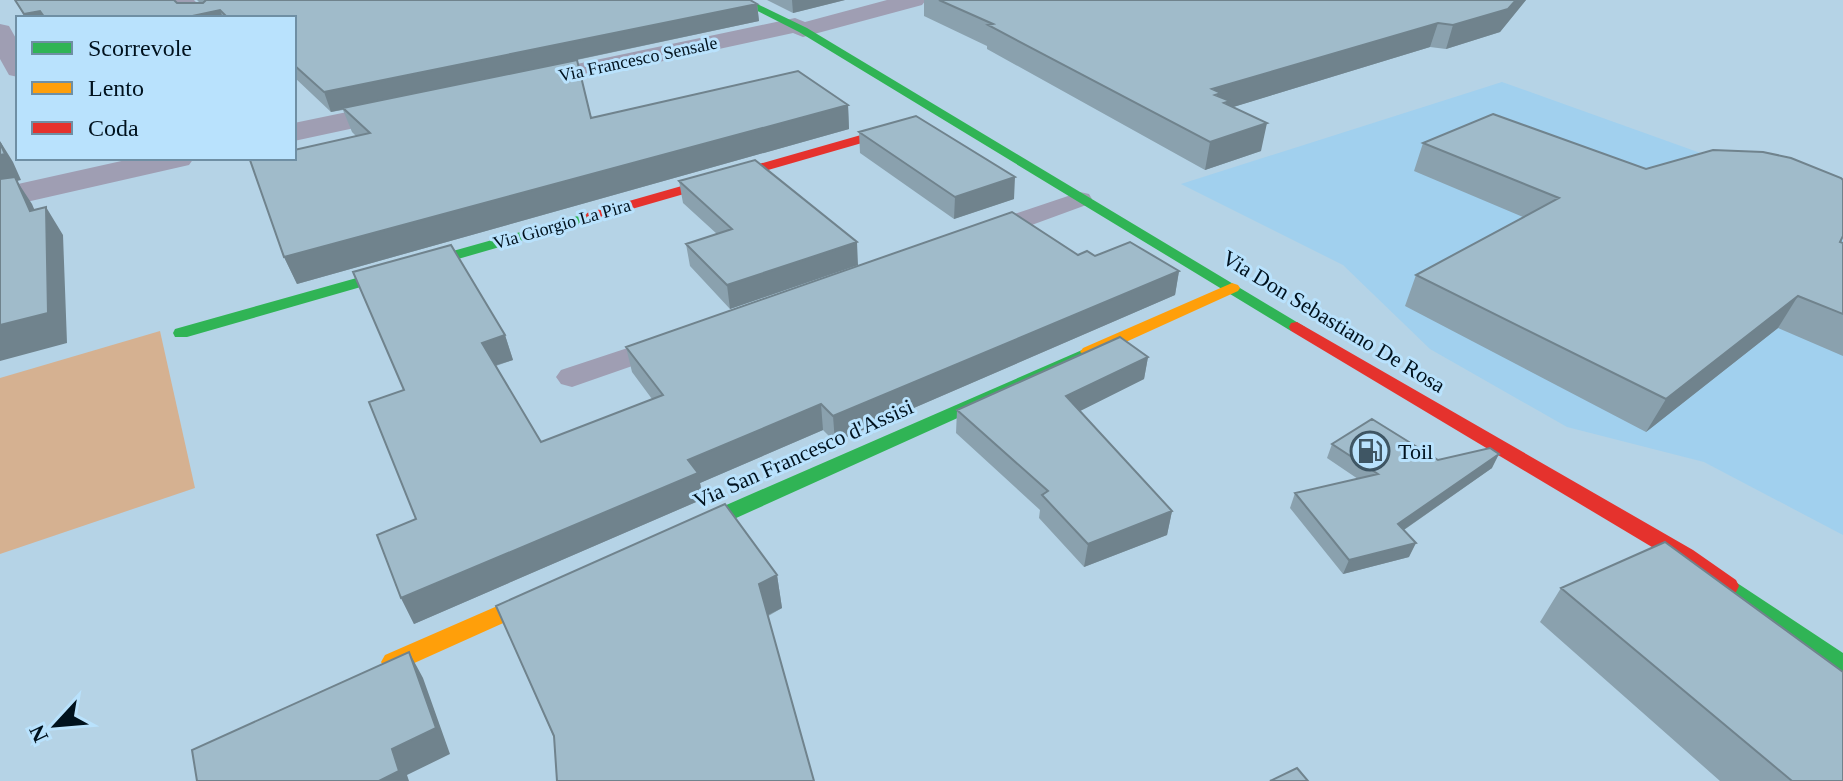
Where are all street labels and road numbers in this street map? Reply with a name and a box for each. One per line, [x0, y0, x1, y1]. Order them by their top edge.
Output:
street label: Via Francesco Sensale [557, 32, 719, 86]
street label: Via Giorgio La Pira [491, 195, 633, 253]
street label: Via Don Sebastiano De Rosa [1218, 245, 1450, 398]
street label: Via San Francesco d'Assisi [689, 394, 917, 513]

